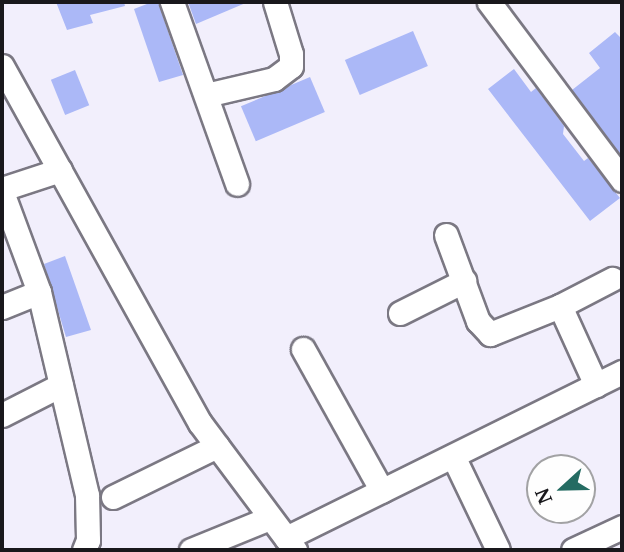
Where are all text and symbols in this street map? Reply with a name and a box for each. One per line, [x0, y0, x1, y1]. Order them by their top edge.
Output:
north arrow [526, 454, 596, 524]
text: N [529, 484, 558, 508]

